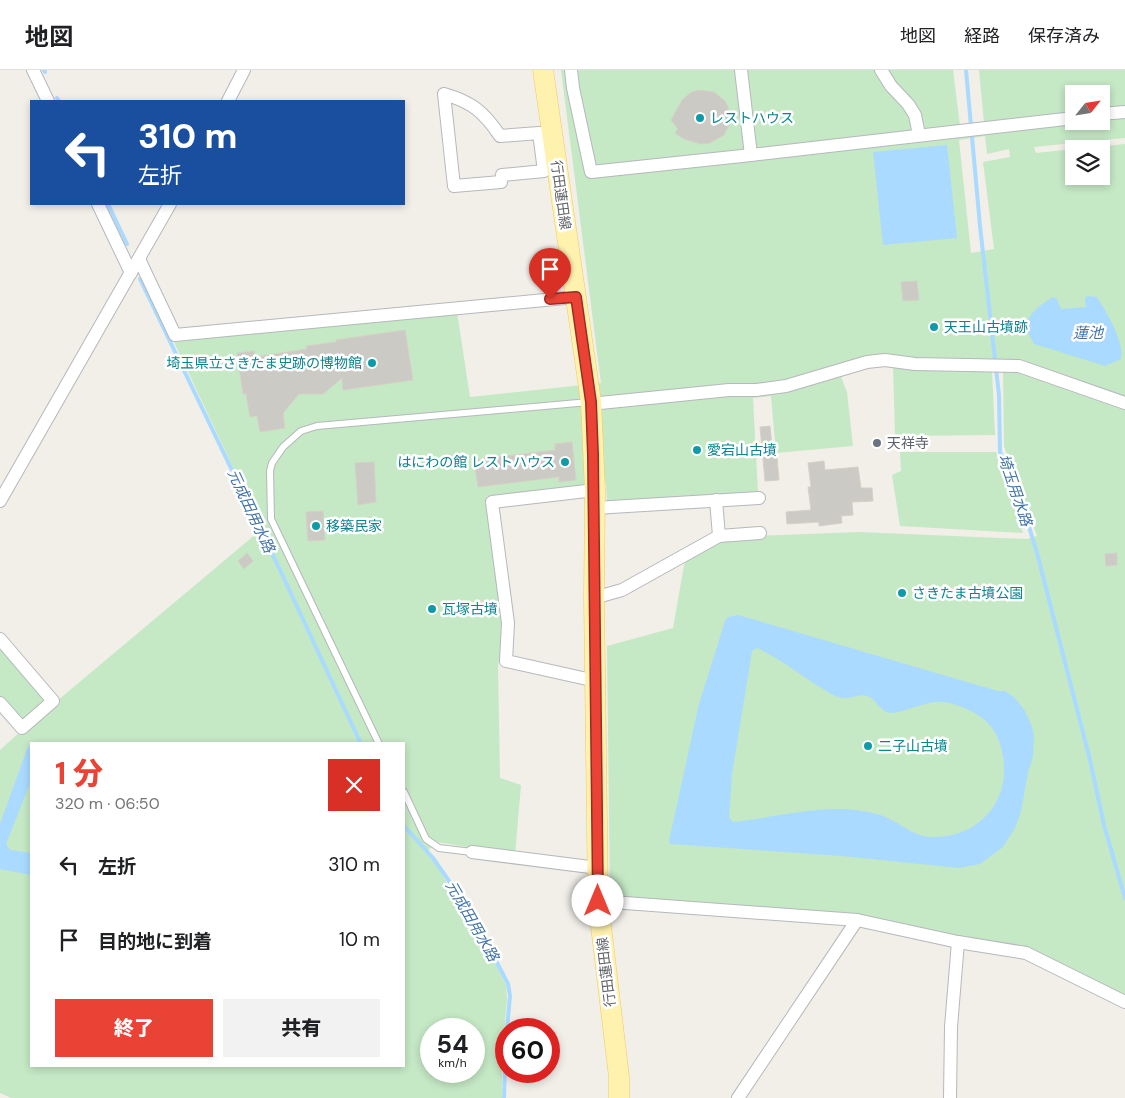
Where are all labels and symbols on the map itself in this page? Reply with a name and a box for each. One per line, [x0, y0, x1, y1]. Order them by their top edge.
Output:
north arrow [1065, 85, 1110, 130]
place label: レストハウス [710, 109, 794, 127]
marker: レストハウス [694, 112, 706, 124]
street label: 行田蓮田線 [547, 159, 575, 231]
pin [529, 248, 571, 299]
place label: 天王山古墳跡 [944, 318, 1028, 336]
marker: 天王山古墳跡 [928, 321, 940, 333]
water label: 蓮池 [1073, 323, 1105, 343]
place label: 埼玉県立さきたま史跡の博物館 [166, 354, 362, 372]
marker: 埼玉県立さきたま史跡の博物館 [366, 357, 378, 369]
place label: 天祥寺 [887, 434, 929, 452]
marker: 天祥寺 [871, 437, 883, 449]
place label: 愛宕山古墳 [707, 441, 777, 459]
marker: 愛宕山古墳 [691, 444, 703, 456]
water label: 埼玉用水路 [993, 451, 1037, 531]
place label: はにわの館 レストハウス [397, 453, 555, 471]
marker: はにわの館 レストハウス [559, 456, 571, 468]
water label: 元成田用水路 [223, 466, 280, 558]
place label: 移築民家 [326, 517, 382, 535]
marker: 移築民家 [310, 520, 322, 532]
place label: さきたま古墳公園 [912, 584, 1024, 602]
marker: さきたま古墳公園 [896, 587, 908, 599]
place label: 瓦塚古墳 [442, 600, 498, 618]
marker: 瓦塚古墳 [426, 603, 438, 615]
place label: 二子山古墳 [878, 737, 948, 755]
marker: 二子山古墳 [862, 740, 874, 752]
position arrow [571, 874, 623, 926]
water label: 元成田用水路 [441, 877, 504, 967]
street label: 行田蓮田線 [593, 936, 619, 1008]
speed limit sign: 60 [495, 1018, 560, 1083]

